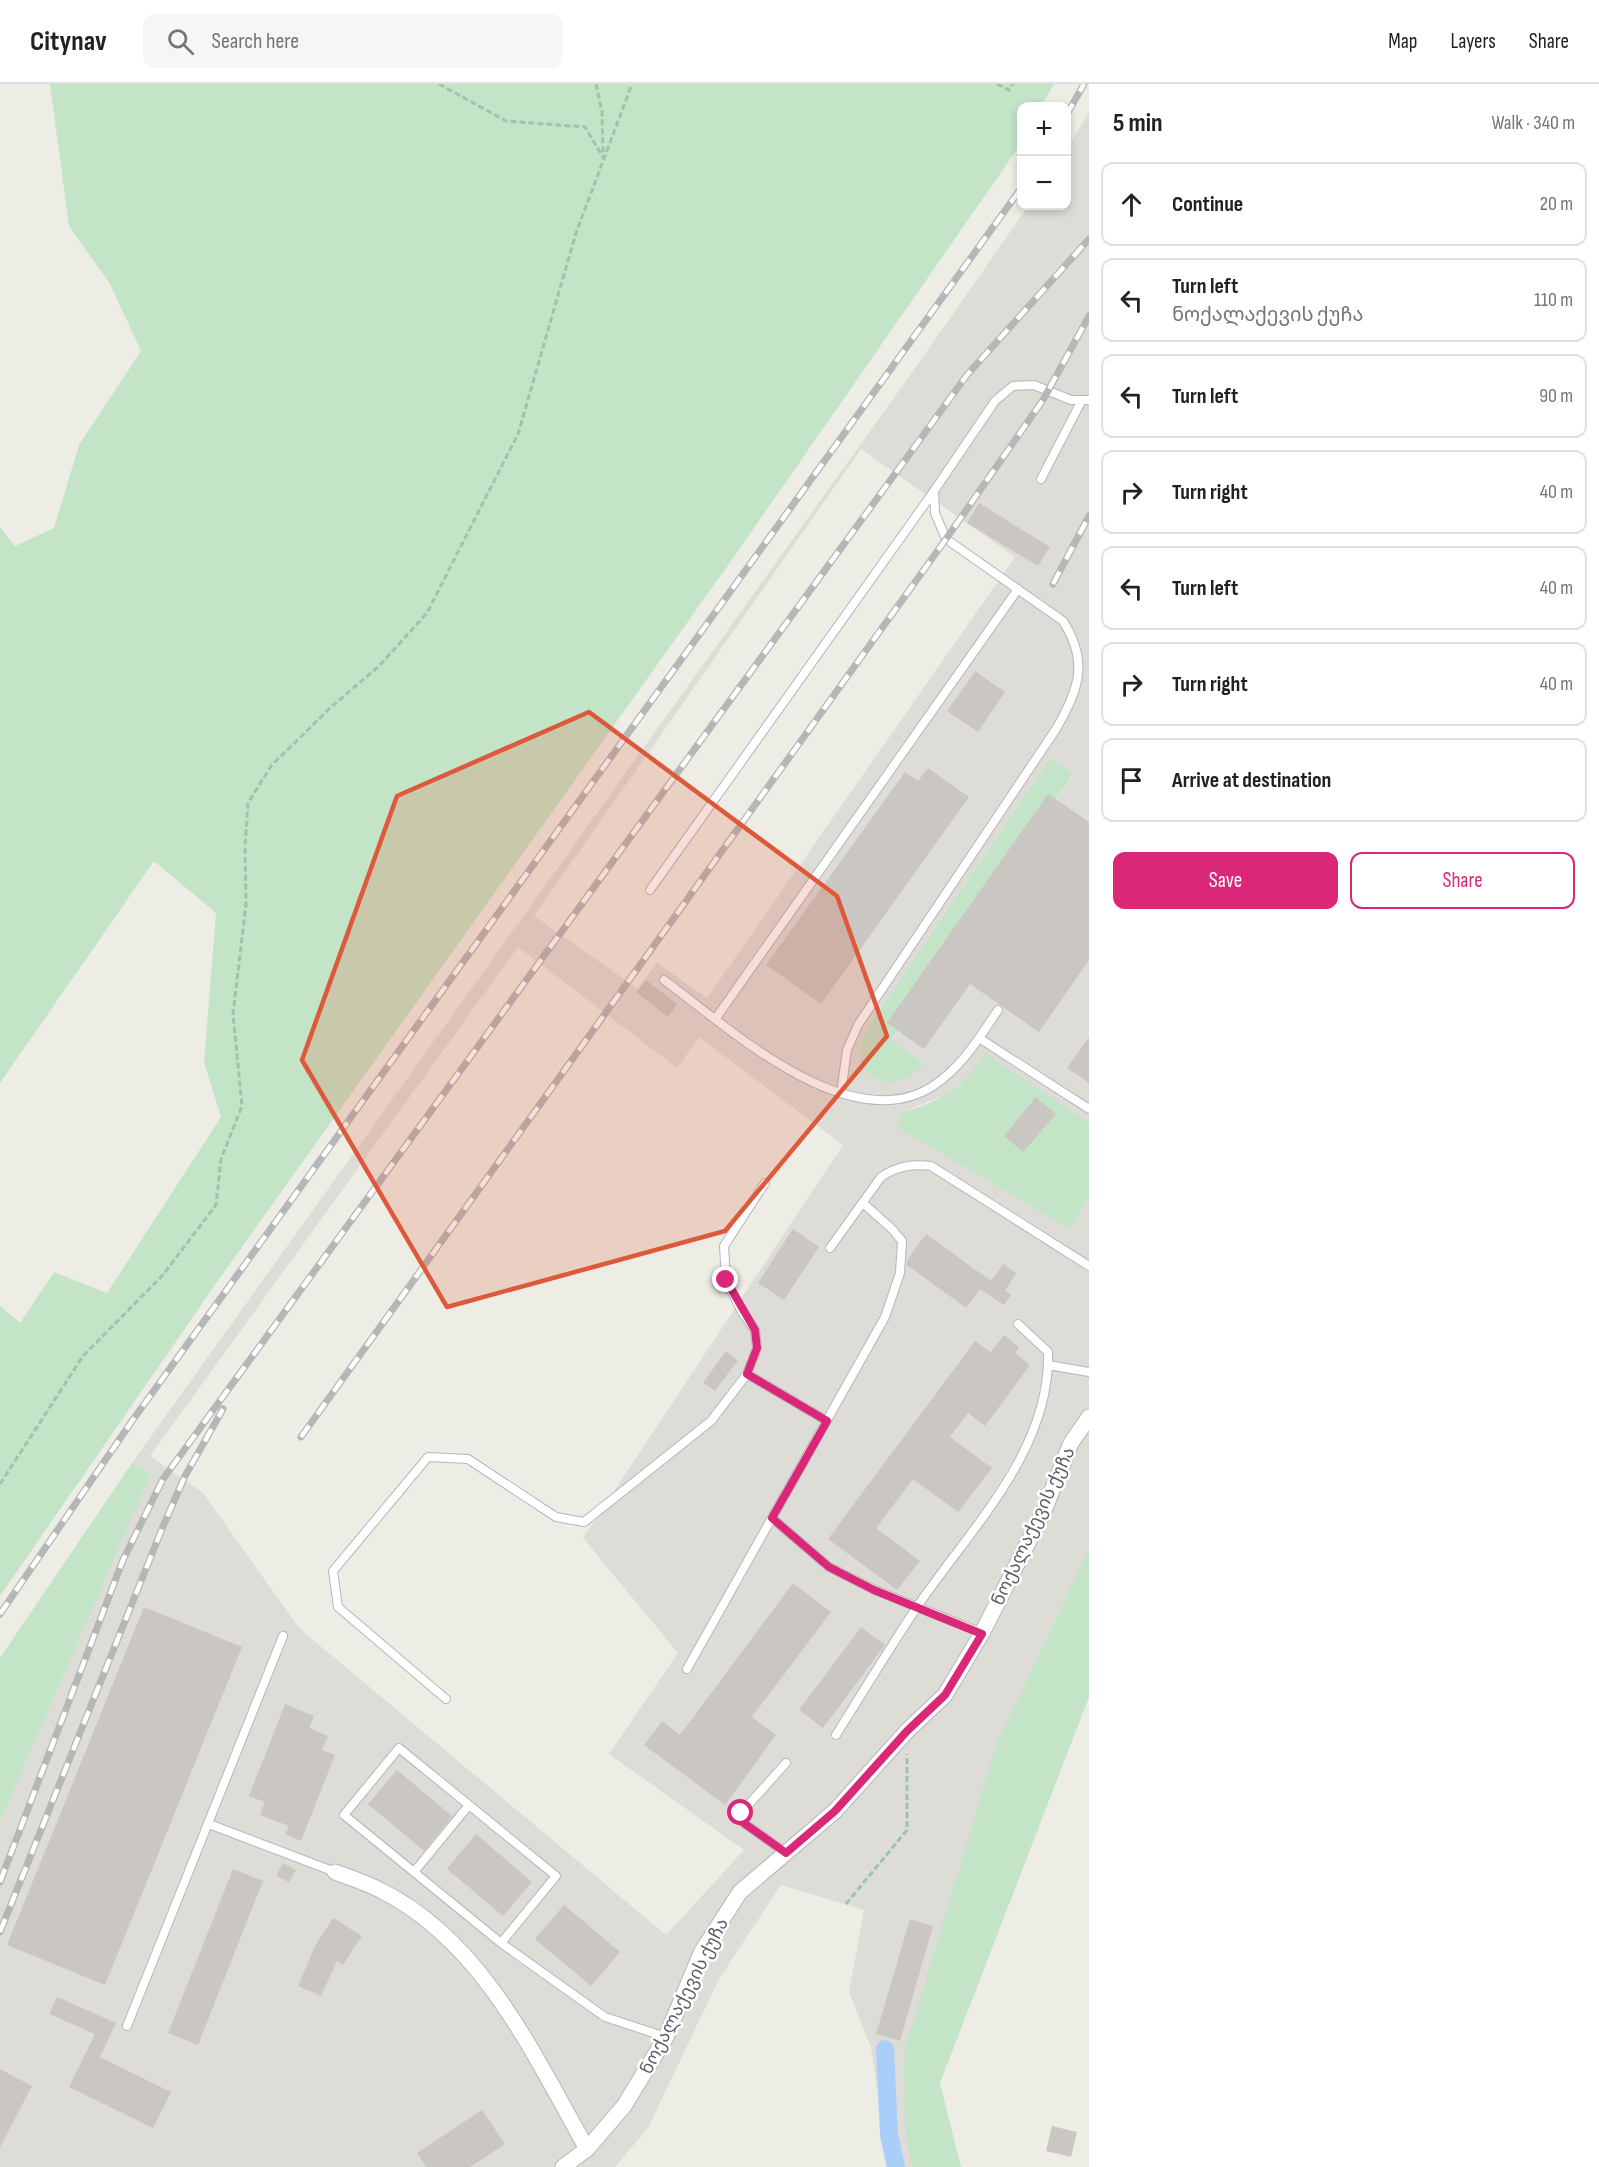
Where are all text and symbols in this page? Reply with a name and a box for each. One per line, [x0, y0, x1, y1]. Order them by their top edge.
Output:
search box [143, 14, 563, 68]
text: Citynav [30, 25, 107, 58]
icon: search [164, 25, 197, 58]
text: Search here [212, 28, 299, 55]
text: Map [1388, 29, 1417, 54]
text: Layers [1450, 29, 1496, 54]
text: Share [1529, 29, 1569, 54]
map controls [1017, 102, 1071, 210]
button: + [1017, 102, 1071, 156]
text: 5 min [1113, 108, 1163, 139]
text: Walk · 340 m [1491, 111, 1575, 135]
button: − [1017, 156, 1071, 210]
icon: ahead [1115, 188, 1148, 221]
text: Continue [1172, 191, 1243, 218]
text: 20 m [1540, 192, 1573, 216]
text: Turn left [1172, 273, 1238, 300]
icon: left [1115, 284, 1148, 317]
text: 110 m [1534, 288, 1573, 312]
text: ნოქალაქევის ქუჩა [1172, 303, 1364, 327]
icon: left [1115, 380, 1148, 413]
text: Turn left [1172, 383, 1238, 410]
text: 90 m [1539, 384, 1573, 408]
icon: right [1115, 476, 1148, 509]
text: Turn right [1172, 479, 1248, 506]
text: 40 m [1540, 480, 1573, 504]
icon: left [1115, 572, 1148, 605]
text: Turn left [1172, 575, 1238, 602]
text: 40 m [1540, 576, 1573, 600]
icon: right [1115, 668, 1148, 701]
text: Turn right [1172, 671, 1248, 698]
text: 40 m [1540, 672, 1573, 696]
icon: arrive [1115, 764, 1148, 797]
text: Arrive at destination [1172, 767, 1331, 794]
button: Save [1113, 852, 1338, 909]
button: Share [1350, 852, 1575, 909]
route end [712, 1266, 738, 1292]
street label: ნოქალაქევის ქუჩა [988, 1444, 1079, 1609]
route start [727, 1799, 753, 1825]
street label: ნოქალაქევის ქუჩა [636, 1915, 733, 2078]

